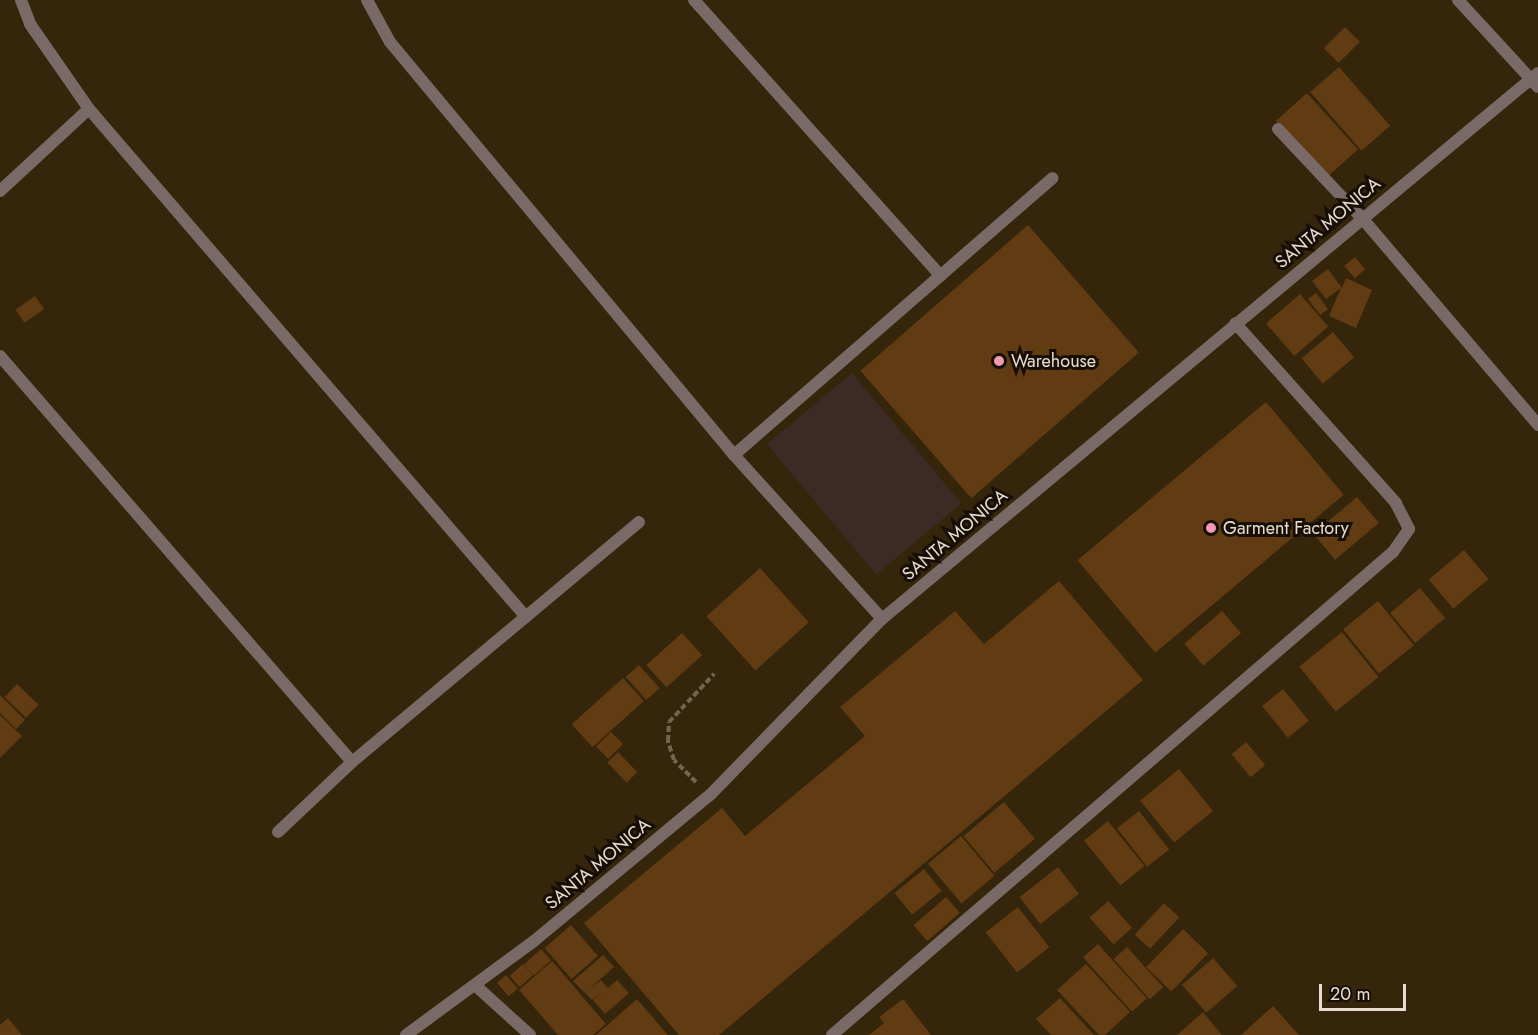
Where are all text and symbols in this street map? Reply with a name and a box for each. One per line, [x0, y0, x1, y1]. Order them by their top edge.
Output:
street label: SANTA MONICA [1271, 173, 1385, 273]
place label: Warehouse [1011, 350, 1096, 372]
marker: Warehouse [992, 354, 1006, 368]
street label: SANTA MONICA [898, 485, 1012, 585]
place label: Garment Factory [1223, 517, 1349, 539]
marker: Garment Factory [1204, 521, 1218, 535]
street label: SANTA MONICA [541, 814, 655, 914]
scale bar [1322, 972, 1409, 1010]
text: 20 m [1330, 981, 1370, 1007]

